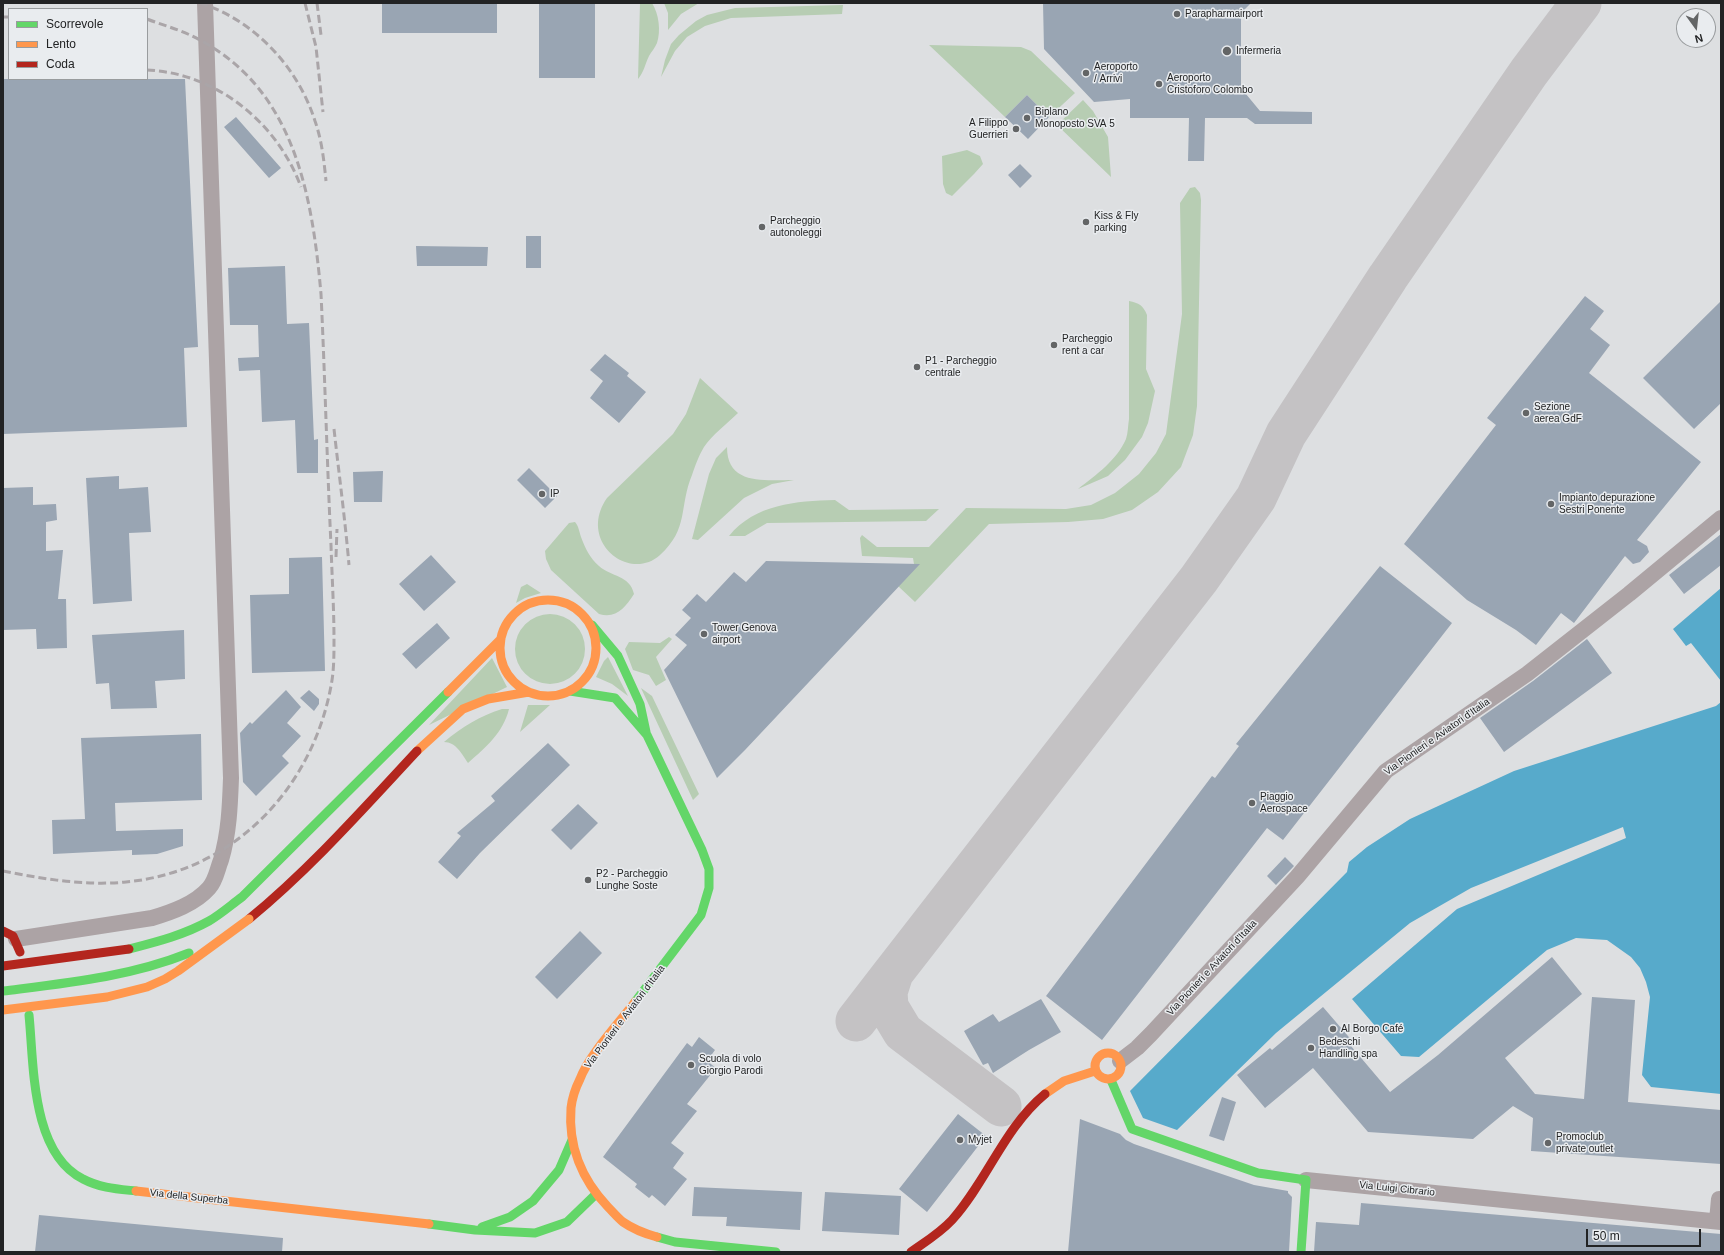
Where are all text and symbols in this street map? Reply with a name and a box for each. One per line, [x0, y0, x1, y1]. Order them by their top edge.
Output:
legend [8, 8, 148, 80]
place label: Parapharmairport [1185, 8, 1263, 20]
north arrow [1676, 8, 1716, 48]
marker: Parapharmairport [1172, 9, 1182, 19]
text: Scorrevole [46, 17, 103, 31]
text: N [1693, 32, 1704, 45]
text: Lento [46, 37, 76, 51]
marker: Infermeria [1221, 45, 1233, 57]
place label: Infermeria [1236, 45, 1281, 57]
text: Coda [46, 57, 75, 71]
place label: Aeroporto / Arrivi [1094, 61, 1138, 84]
marker: Aeroporto / Arrivi [1081, 68, 1091, 78]
place label: Aeroporto Cristoforo Colombo [1167, 72, 1253, 96]
marker: Aeroporto Cristoforo Colombo [1154, 79, 1164, 89]
place label: Biplano Monoposto SVA 5 [1035, 106, 1115, 130]
marker: Biplano Monoposto SVA 5 [1022, 113, 1032, 123]
place label: A Filippo Guerrieri [969, 117, 1008, 140]
marker: A Filippo Guerrieri [1011, 124, 1021, 134]
place label: Kiss & Fly parking [1094, 210, 1138, 234]
place label: Parcheggio autonoleggi [770, 215, 822, 238]
marker: Kiss & Fly parking [1081, 217, 1091, 227]
marker: Parcheggio autonoleggi [757, 222, 767, 232]
place label: Parcheggio rent a car [1062, 333, 1113, 356]
marker: Parcheggio rent a car [1049, 340, 1059, 350]
place label: P1 - Parcheggio centrale [925, 355, 997, 378]
marker: P1 - Parcheggio centrale [912, 362, 922, 372]
place label: Sezione aerea GdF [1534, 401, 1582, 424]
marker: Sezione aerea GdF [1521, 408, 1531, 418]
place label: IP [550, 488, 559, 500]
marker: IP [537, 489, 547, 499]
place label: Impianto depurazione Sestri Ponente [1559, 492, 1655, 516]
marker: Impianto depurazione Sestri Ponente [1546, 499, 1556, 509]
place label: Tower Genova airport [712, 622, 776, 646]
marker: Tower Genova airport [699, 629, 709, 639]
street label: Via Pionieri e Aviatori d'Italia [1382, 696, 1492, 778]
place label: Piaggio Aerospace [1260, 791, 1308, 814]
marker: Piaggio Aerospace [1247, 798, 1257, 808]
place label: P2 - Parcheggio Lunghe Soste [596, 868, 668, 892]
marker: P2 - Parcheggio Lunghe Soste [583, 875, 593, 885]
street label: Via Pionieri e Aviatori d'Italia [1165, 918, 1259, 1018]
street label: Via Pionieri e Aviatori d'Italia [582, 963, 668, 1071]
place label: Al Borgo Café [1341, 1023, 1403, 1035]
marker: Al Borgo Café [1328, 1024, 1338, 1034]
place label: Bedeschi Handling spa [1319, 1036, 1377, 1060]
marker: Bedeschi Handling spa [1306, 1043, 1316, 1053]
place label: Scuola di volo Giorgio Parodi [699, 1053, 763, 1076]
marker: Scuola di volo Giorgio Parodi [686, 1060, 696, 1070]
place label: Promoclub private outlet [1556, 1131, 1613, 1154]
place label: Myjet [968, 1134, 992, 1146]
marker: Myjet [955, 1135, 965, 1145]
marker: Promoclub private outlet [1543, 1138, 1553, 1148]
street label: Via Luigi Cibrario [1359, 1179, 1435, 1199]
street label: Via della Superba [149, 1187, 229, 1207]
scale bar [1588, 1221, 1703, 1247]
text: 50 m [1593, 1229, 1620, 1243]

